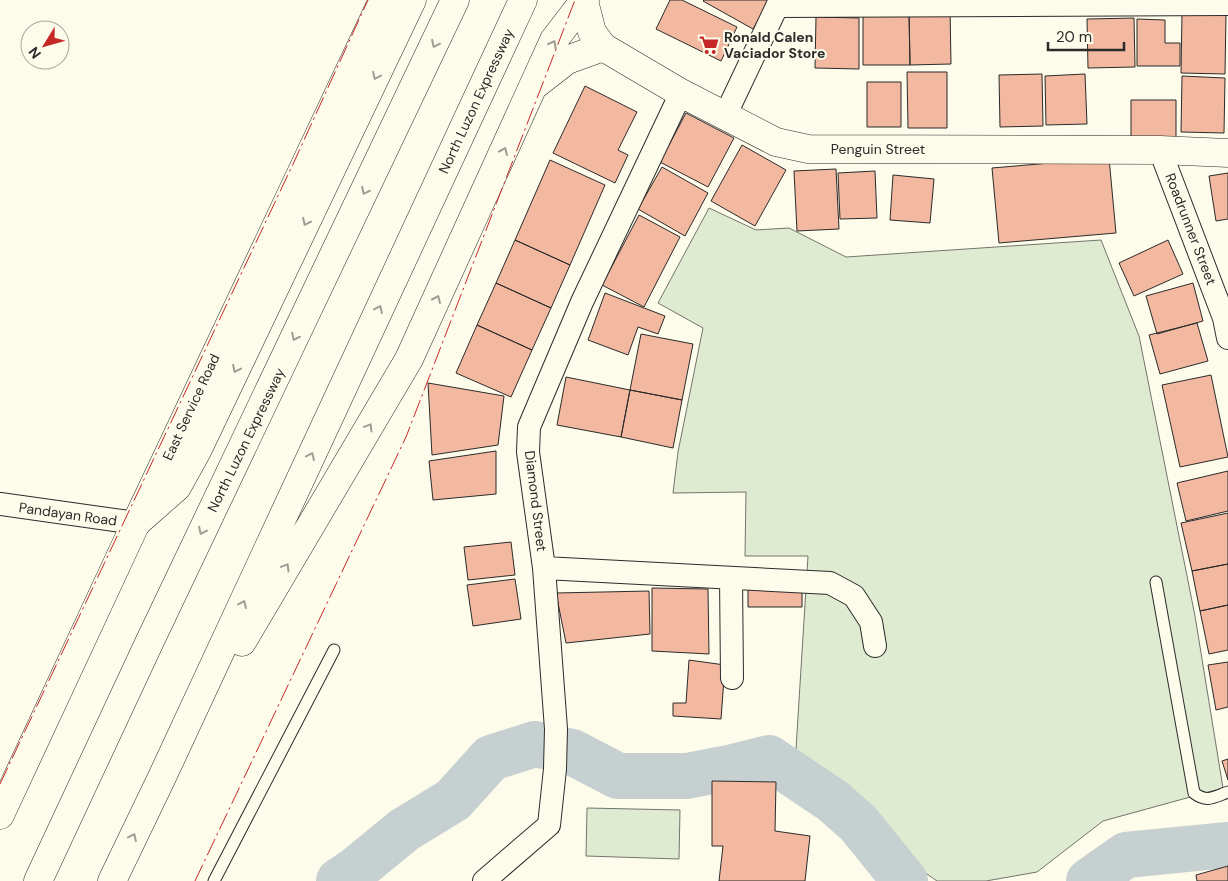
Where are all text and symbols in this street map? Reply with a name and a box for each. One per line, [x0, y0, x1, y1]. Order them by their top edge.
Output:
north arrow [20, 20, 70, 70]
scale bar [1048, 20, 1124, 52]
street label: North Luzon Expressway [434, 25, 518, 176]
text: 20 m [1056, 27, 1092, 47]
place label: Ronald Calen Vaciador Store [724, 28, 825, 62]
supermarket icon: Ronald Calen Vaciador Store [698, 34, 720, 56]
one-way arrow [430, 39, 441, 48]
one-way arrow [547, 40, 557, 49]
text: N [24, 43, 45, 62]
one-way arrow [371, 71, 382, 80]
street label: Penguin Street [831, 140, 925, 158]
one-way arrow [497, 147, 508, 156]
street label: Roadrunner Street [1161, 171, 1221, 287]
one-way arrow [360, 186, 371, 195]
one-way arrow [302, 217, 312, 226]
one-way arrow [430, 295, 441, 304]
one-way arrow [373, 305, 384, 314]
one-way arrow [290, 332, 301, 341]
street label: East Service Road [158, 351, 224, 463]
one-way arrow [232, 364, 242, 373]
street label: North Luzon Expressway [203, 365, 289, 515]
one-way arrow [363, 424, 373, 433]
street label: Diamond Street [521, 449, 551, 553]
one-way arrow [305, 452, 315, 461]
street label: Pandayan Road [18, 498, 118, 530]
one-way arrow [198, 526, 208, 535]
one-way arrow [280, 564, 290, 573]
one-way arrow [236, 600, 247, 609]
one-way arrow [127, 833, 137, 842]

